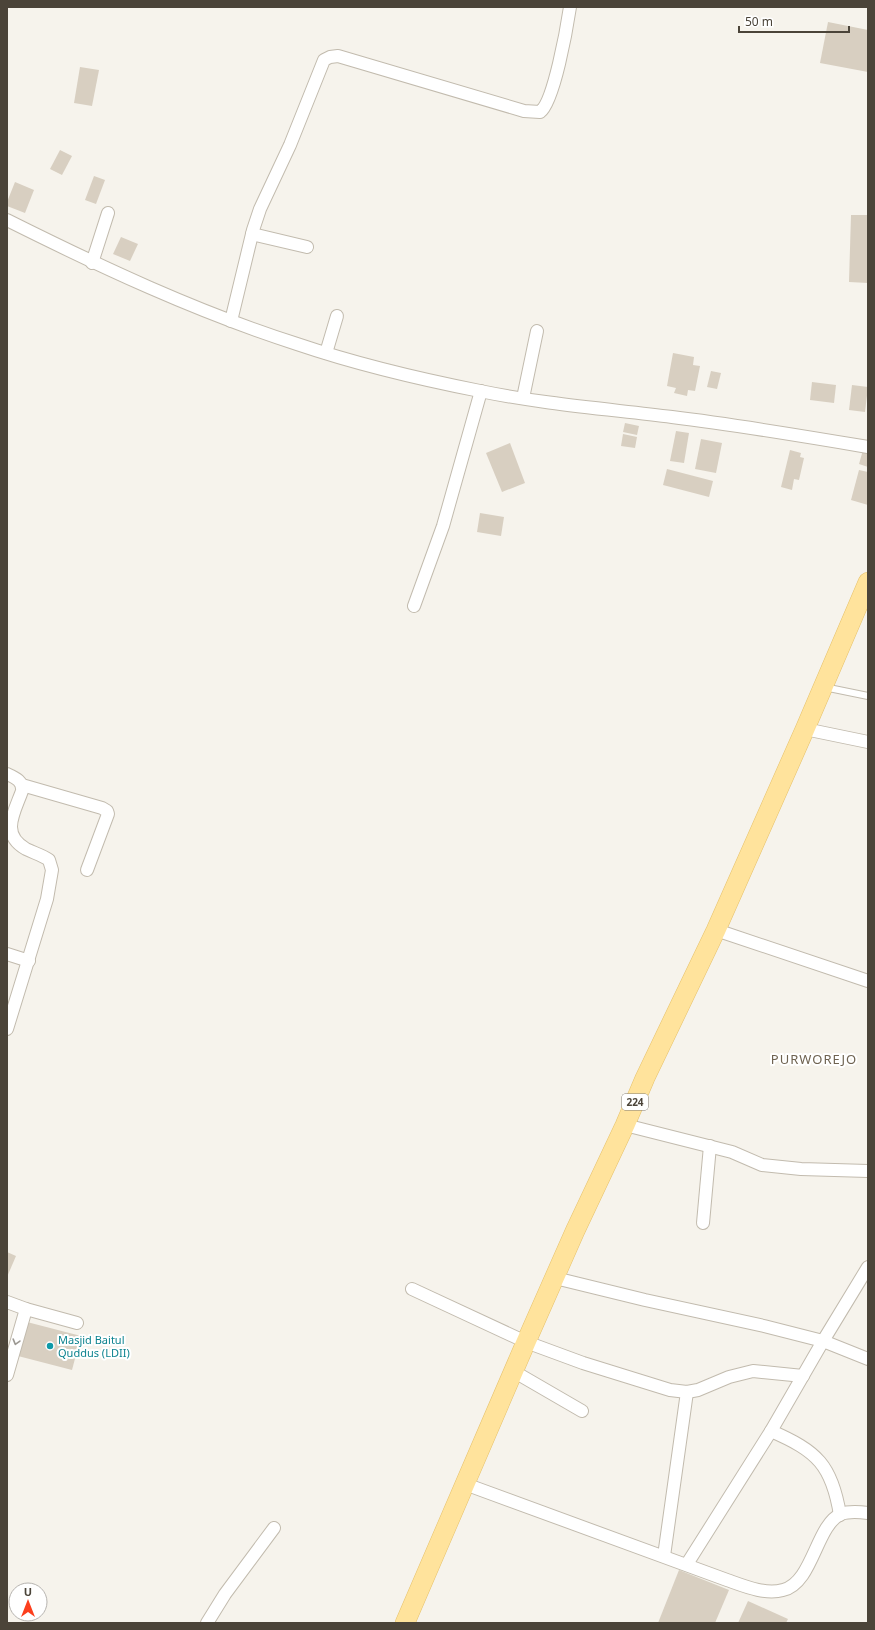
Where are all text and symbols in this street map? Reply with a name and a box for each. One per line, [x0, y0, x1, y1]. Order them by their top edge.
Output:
scale bar [739, 8, 849, 34]
text: 50 m [745, 13, 773, 30]
district label: PURWOREJO [771, 1050, 857, 1068]
road number: 224 [622, 1094, 648, 1110]
place label: Masjid Baitul Quddus (LDII) [58, 1332, 130, 1360]
one-way arrow [12, 1338, 21, 1345]
marker: Masjid Baitul Quddus (LDII) [45, 1341, 55, 1351]
north arrow [8, 1582, 48, 1622]
text: U [24, 1584, 32, 1599]

